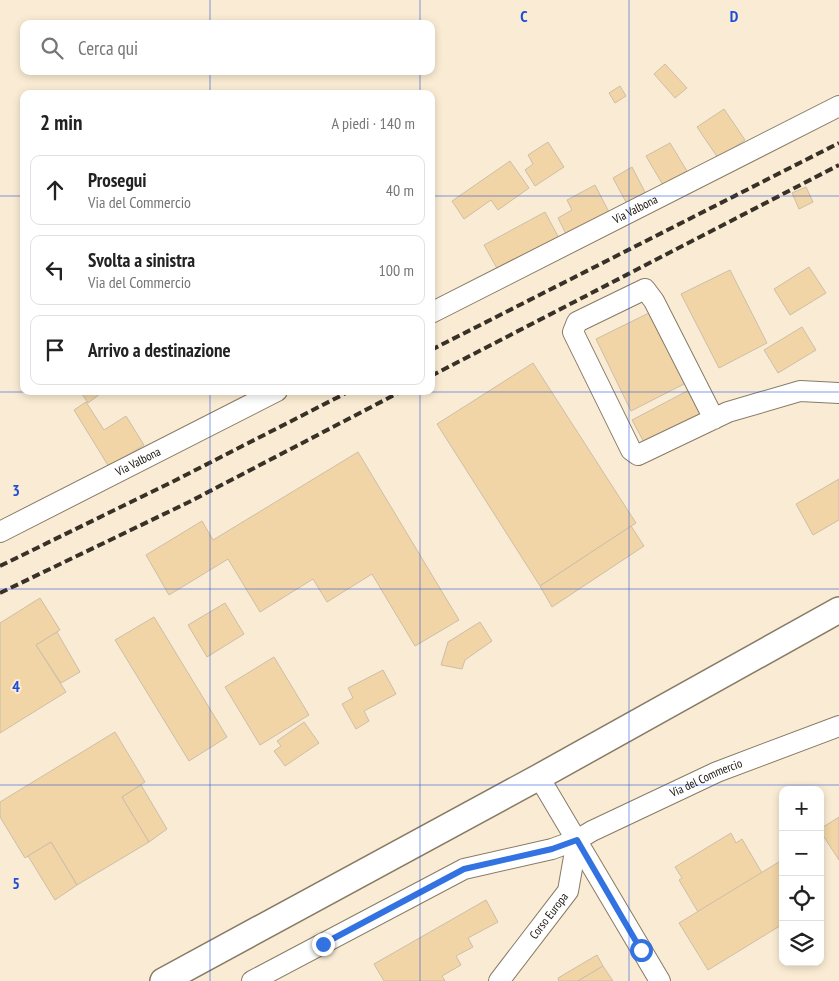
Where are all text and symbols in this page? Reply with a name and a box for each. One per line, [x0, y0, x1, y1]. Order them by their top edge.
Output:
text: C [520, 6, 528, 26]
text: D [730, 6, 739, 26]
search box [20, 20, 435, 75]
icon: search [38, 34, 66, 62]
text: Cerca qui [78, 36, 138, 60]
text: 2 min [40, 109, 82, 136]
text: A piedi · 140 m [332, 113, 415, 133]
text: Prosegui [88, 168, 147, 192]
icon: ahead [41, 176, 69, 204]
text: 40 m [386, 180, 414, 200]
street label: Via Valbona [609, 191, 660, 227]
text: Via del Commercio [88, 192, 191, 212]
text: Svolta a sinistra [88, 248, 195, 272]
icon: left [41, 256, 69, 284]
text: 100 m [379, 260, 414, 280]
text: Via del Commercio [88, 272, 191, 292]
icon: arrive [41, 336, 69, 364]
text: Arrivo a destinazione [88, 338, 231, 362]
street label: Via Valbona [112, 443, 163, 479]
text: 3 [12, 480, 20, 500]
text: 4 [12, 676, 20, 696]
street label: Via del Commercio [667, 755, 744, 801]
map controls [779, 786, 824, 966]
button: + [779, 786, 824, 831]
button: − [779, 831, 824, 876]
text: 5 [12, 873, 20, 893]
button: locate [779, 876, 824, 921]
street label: Corso Europa [526, 889, 571, 942]
button: layers [779, 921, 824, 966]
route end [312, 933, 335, 956]
route start [630, 939, 653, 962]

